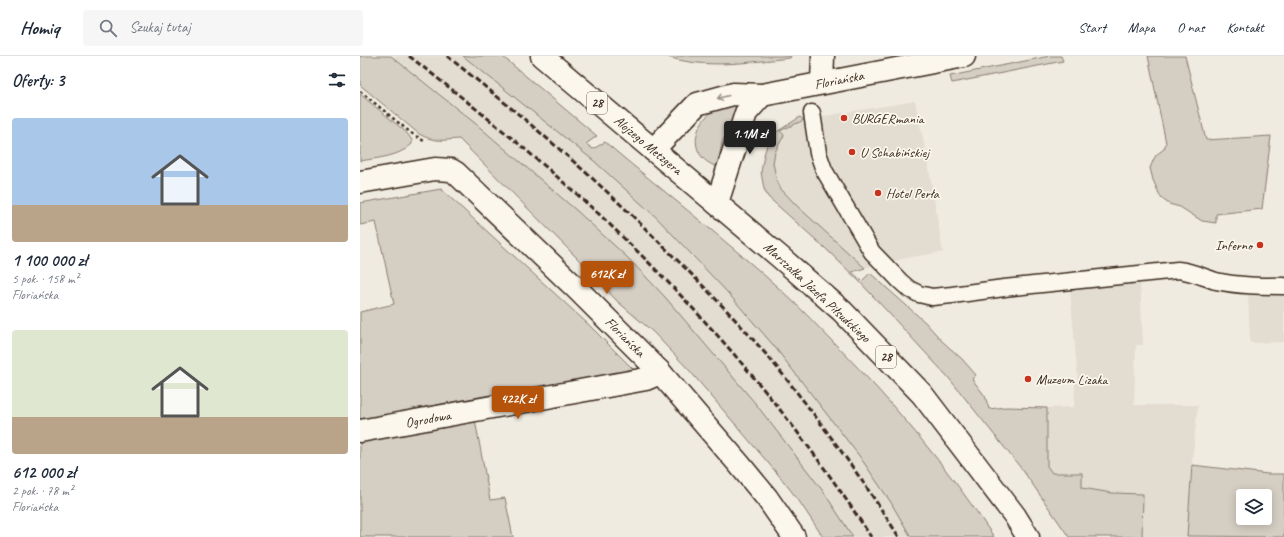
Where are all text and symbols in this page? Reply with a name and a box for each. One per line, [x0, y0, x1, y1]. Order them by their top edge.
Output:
search box [83, 10, 363, 46]
text: Homiq [20, 16, 59, 40]
icon: search [97, 17, 119, 39]
text: Szukaj tutaj [129, 18, 191, 37]
text: Start [1078, 19, 1106, 36]
text: Mapa [1128, 19, 1155, 36]
text: O nas [1177, 19, 1204, 36]
text: Kontakt [1226, 19, 1264, 36]
street label: Floriańska [813, 67, 866, 93]
icon: filters [326, 69, 348, 91]
text: Oferty: 3 [12, 70, 64, 91]
road number: 28 [587, 92, 607, 114]
one-way arrow [717, 94, 730, 101]
place label: BURGERmania [852, 110, 925, 127]
street label: Alojzego Metzgera [611, 112, 686, 179]
marker: BURGERmania [839, 113, 849, 123]
pin: 1.1M zł [713, 121, 787, 155]
text: 1.1M zł [733, 126, 767, 142]
icon: home [144, 144, 216, 216]
place label: U Schabińskiej [860, 144, 931, 161]
marker: U Schabińskiej [847, 147, 857, 157]
place label: Hotel Perła [886, 185, 940, 202]
marker: Hotel Perła [873, 188, 883, 198]
place label: Inferno [1215, 237, 1254, 254]
street label: Marszałka Józefa Piłsudskiego [760, 238, 875, 347]
marker: Inferno [1255, 240, 1265, 250]
text: 1 100 000 zł [12, 250, 87, 271]
pin: 612K zł [570, 261, 644, 295]
text: 612K zł [590, 266, 624, 282]
text: 5 pok. · 158 m² [12, 271, 79, 287]
text: Floriańska [12, 287, 58, 303]
street label: Floriańska [601, 313, 649, 361]
road number: 28 [876, 346, 896, 368]
icon: home [144, 356, 216, 428]
place label: Muzeum Lizaka [1036, 371, 1108, 388]
marker: Muzeum Lizaka [1023, 374, 1033, 384]
pin: 422K zł [481, 386, 555, 420]
text: 422K zł [501, 391, 535, 407]
street label: Ogrodowa [404, 406, 453, 431]
text: 612 000 zł [12, 462, 76, 483]
text: 2 pok. · 78 m² [12, 483, 73, 499]
map controls [1236, 489, 1272, 525]
button: layers [1236, 489, 1272, 525]
text: Floriańska [12, 499, 58, 515]

